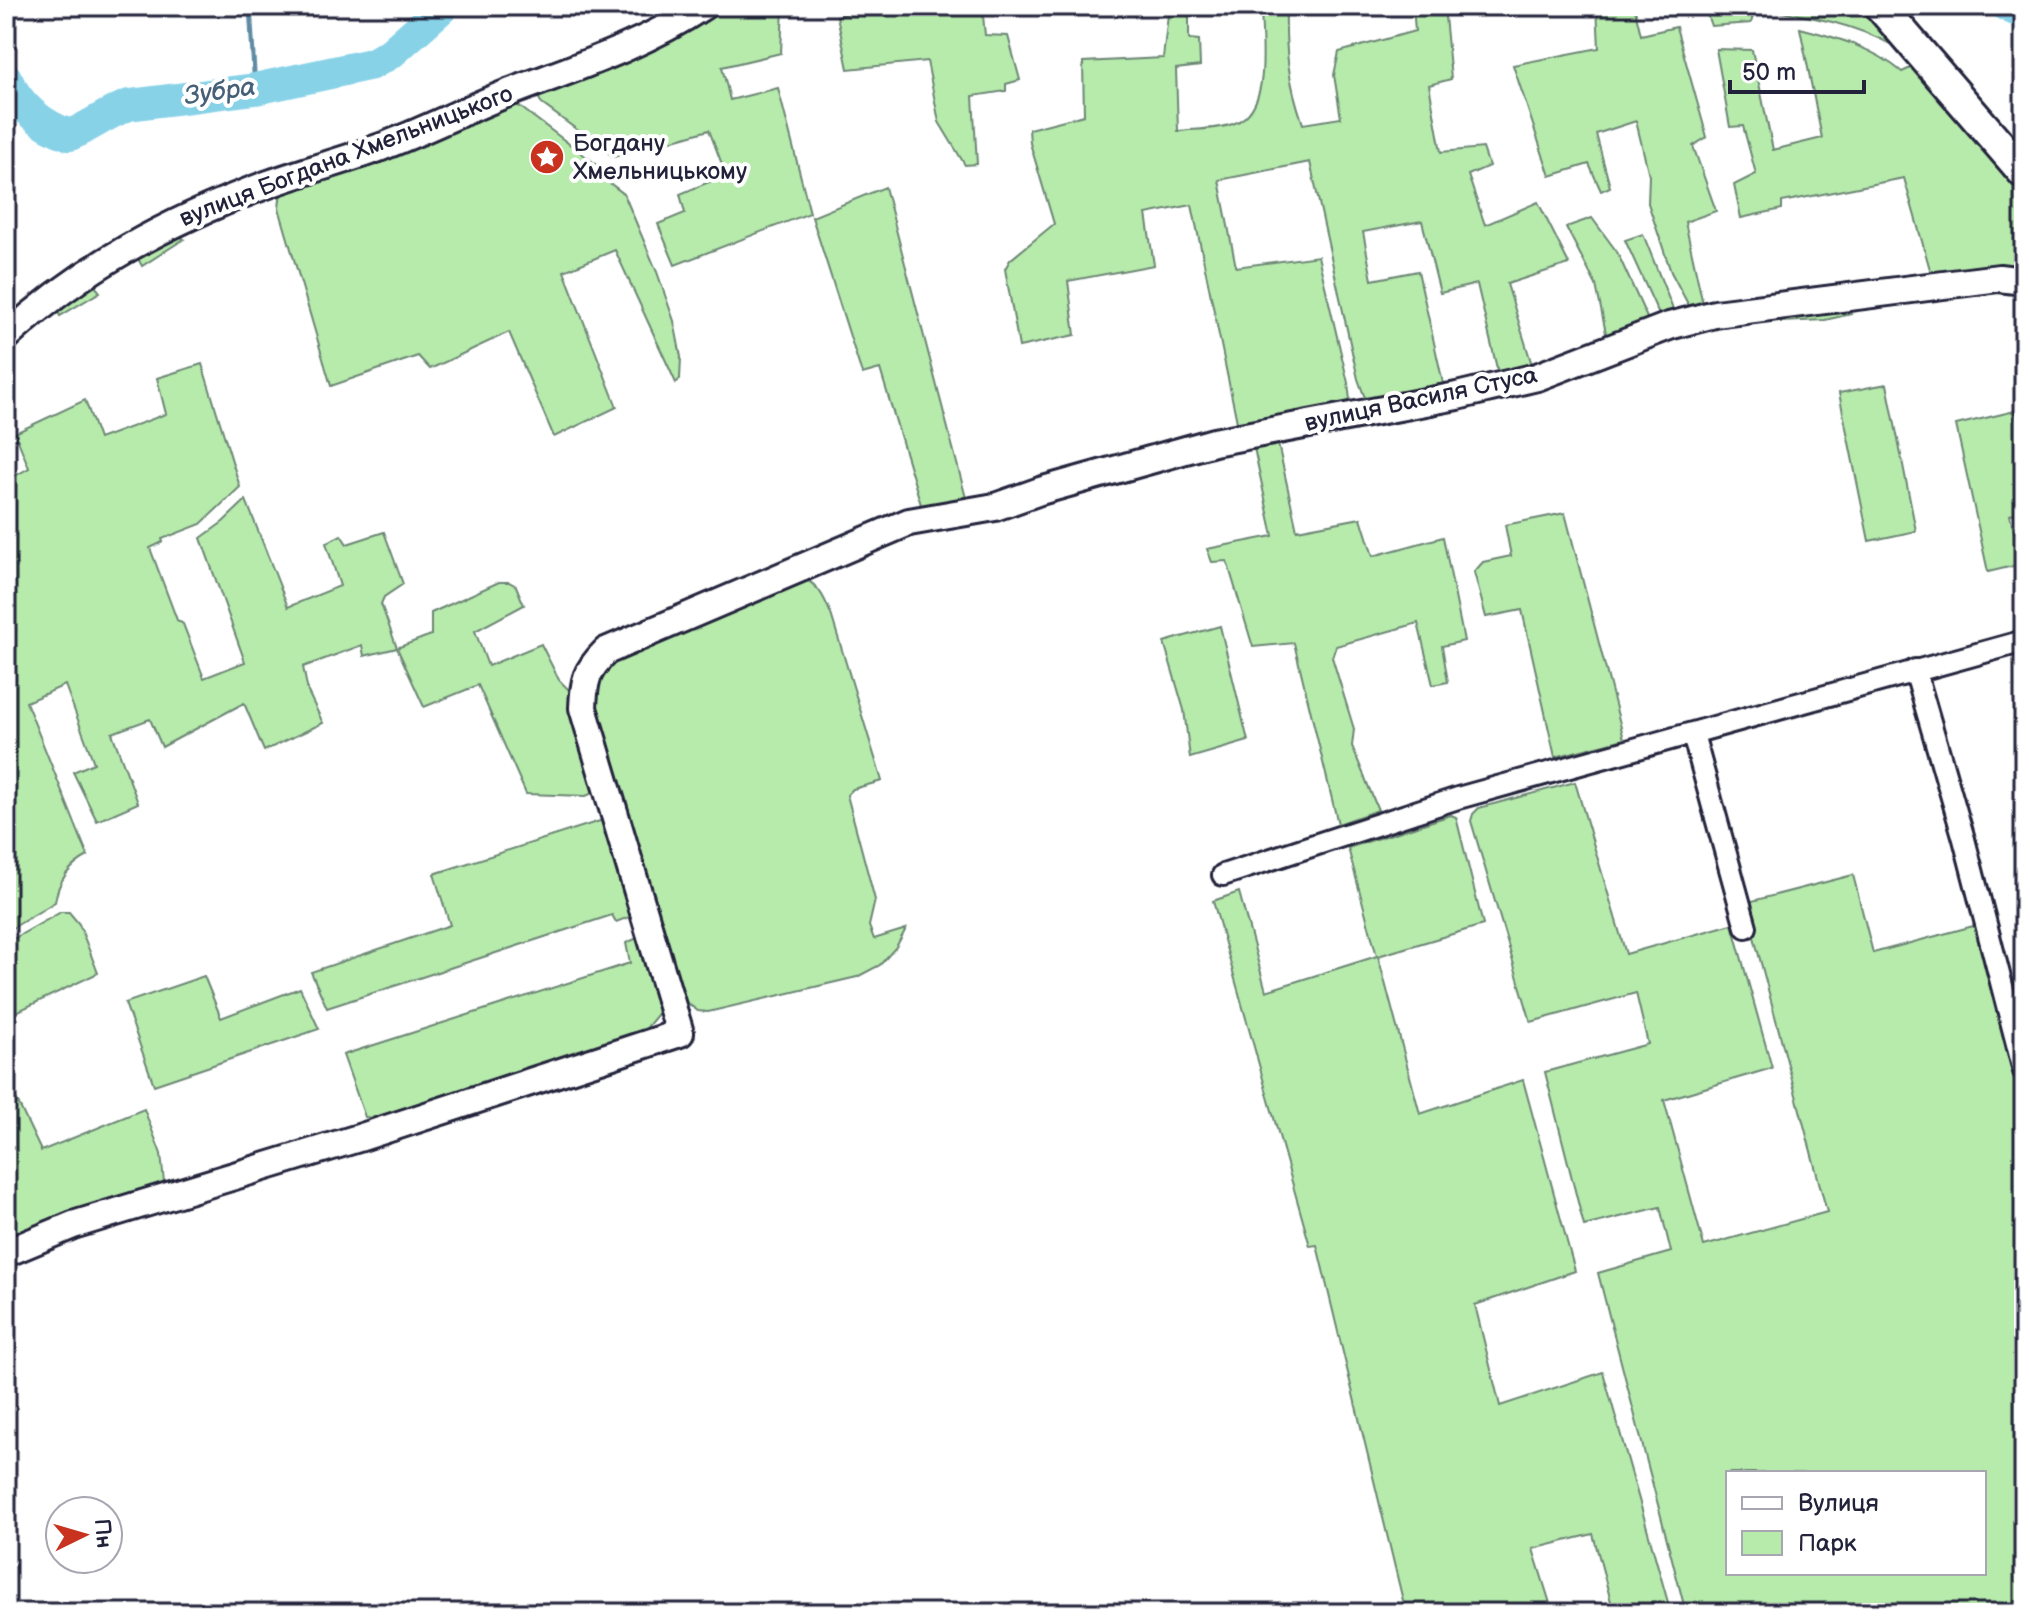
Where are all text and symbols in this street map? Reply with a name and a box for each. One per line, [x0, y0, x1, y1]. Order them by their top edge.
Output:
scale bar [1730, 44, 1864, 94]
text: 50 m [1742, 58, 1796, 87]
water label: Зубра [182, 72, 258, 112]
street label: вулиця Богдана Хмельницького [175, 79, 517, 233]
place label: Богдану Хмельницькому [573, 129, 747, 186]
place icon: Богдану Хмельницькому [528, 138, 566, 176]
street label: вулиця Василя Стуса [1302, 360, 1540, 438]
legend [1726, 1471, 1986, 1575]
text: Вулиця [1798, 1489, 1879, 1518]
north arrow [44, 1495, 124, 1575]
text: Пн [88, 1518, 117, 1549]
text: Парк [1798, 1529, 1857, 1558]

